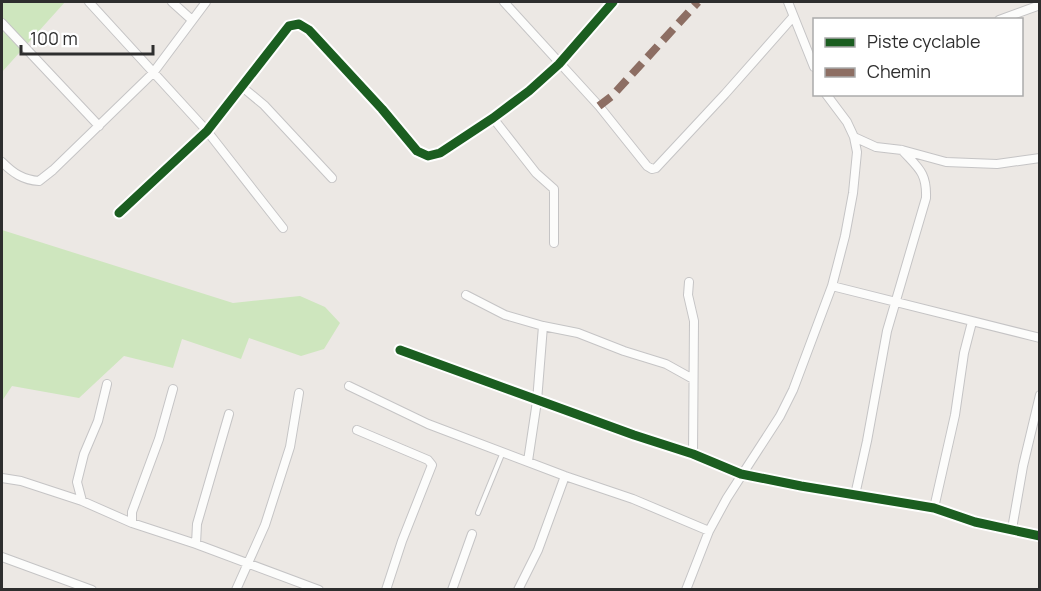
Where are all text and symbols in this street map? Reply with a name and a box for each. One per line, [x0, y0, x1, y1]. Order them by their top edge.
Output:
scale bar [21, 18, 153, 56]
legend [813, 18, 1023, 96]
text: 100 m [30, 26, 78, 50]
text: Piste cyclable [867, 29, 981, 53]
text: Chemin [867, 59, 931, 83]

